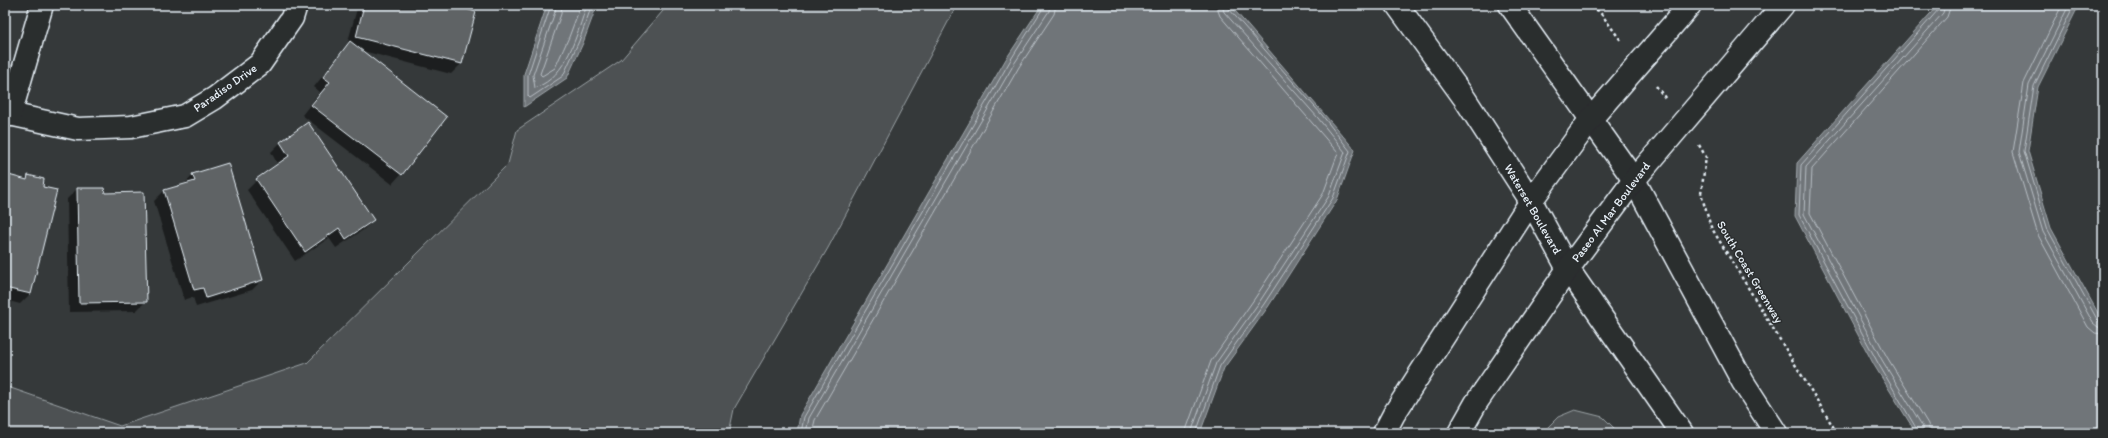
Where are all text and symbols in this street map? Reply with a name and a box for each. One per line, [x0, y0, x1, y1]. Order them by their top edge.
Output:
street label: Paradiso Drive [191, 61, 260, 115]
street label: Paseo Al Mar Boulevard [1569, 159, 1653, 265]
street label: Waterset Boulevard [1501, 161, 1565, 257]
street label: South Coast Greenway [1714, 218, 1786, 326]

